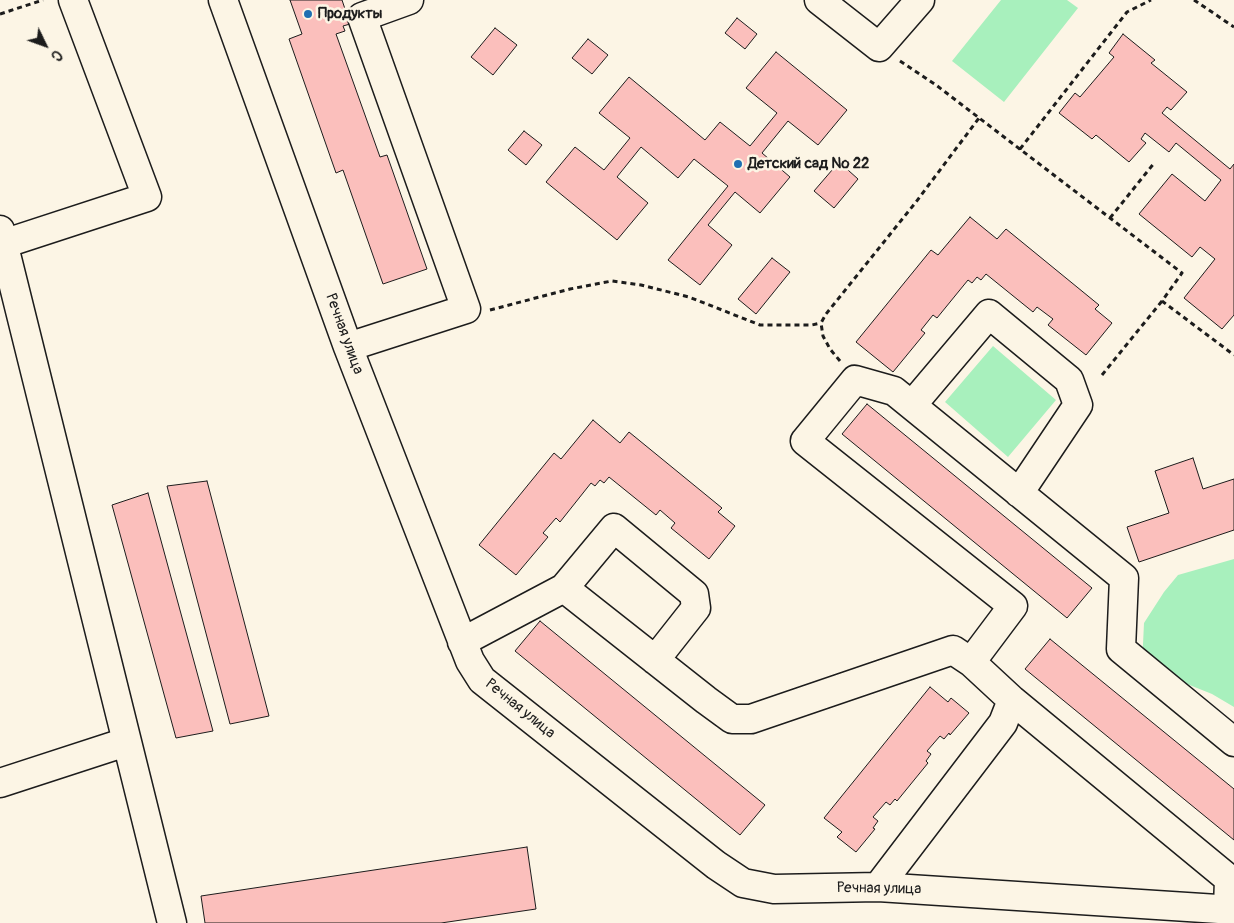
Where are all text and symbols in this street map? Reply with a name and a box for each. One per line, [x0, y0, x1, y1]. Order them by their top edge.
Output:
place label: Продукты [318, 5, 382, 23]
marker: Продукты [302, 8, 314, 20]
north arrow [20, 20, 70, 70]
text: С [47, 46, 66, 64]
place label: Детский сад № 22 [748, 155, 869, 173]
marker: Детский сад № 22 [732, 158, 744, 170]
street label: Речная улица [321, 291, 367, 377]
street label: Речная улица [481, 675, 559, 743]
street label: Речная улица [837, 879, 921, 899]

